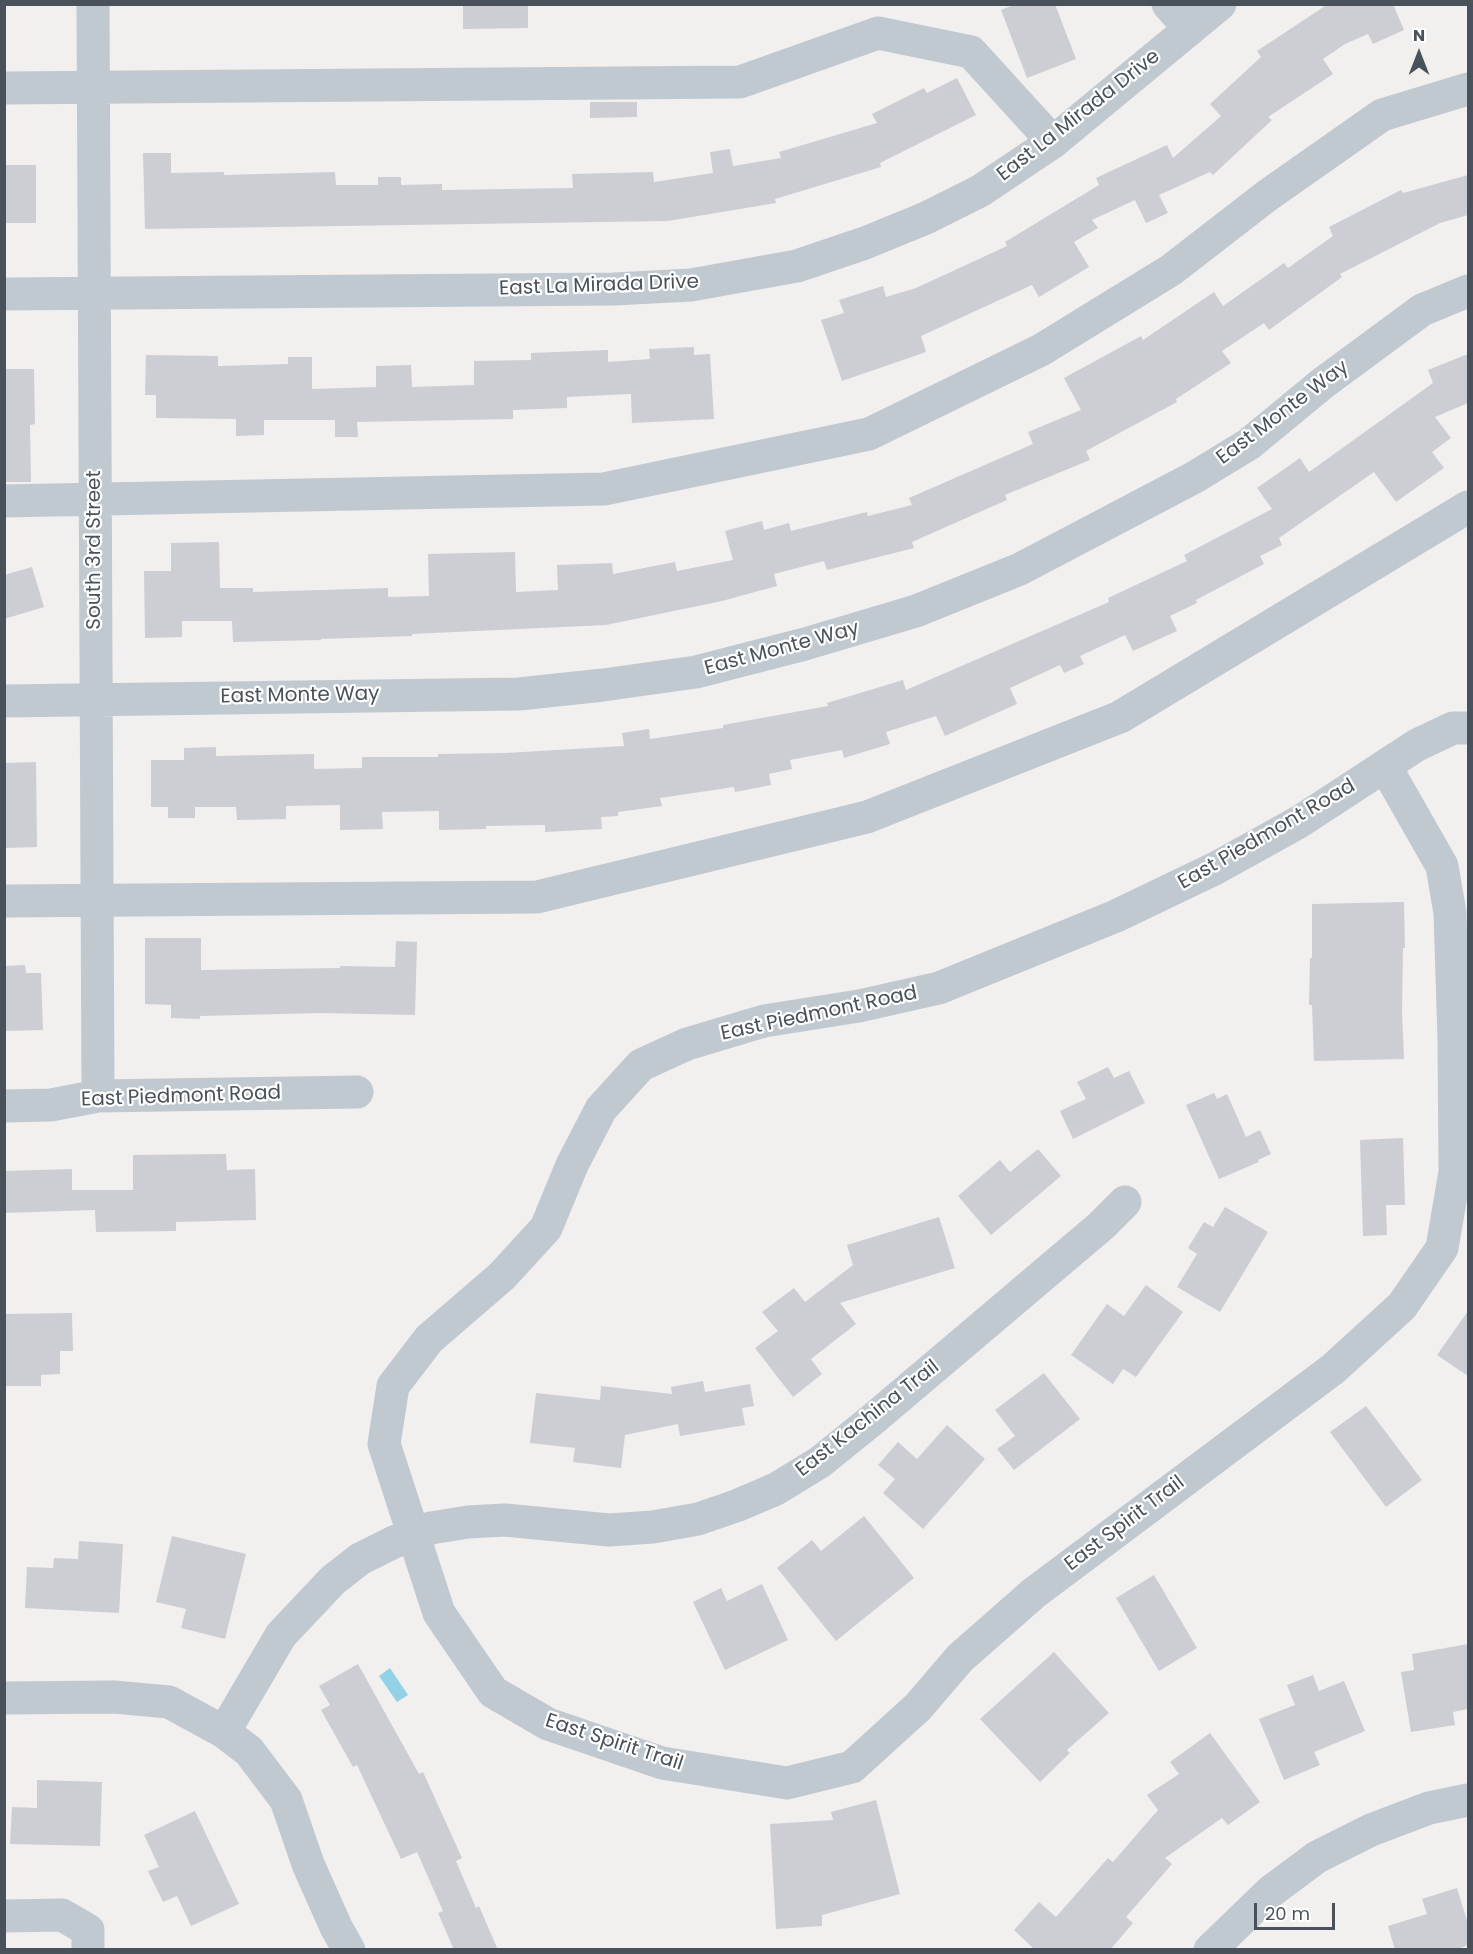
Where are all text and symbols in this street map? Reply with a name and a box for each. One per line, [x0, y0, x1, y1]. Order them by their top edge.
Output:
north arrow [1389, 24, 1449, 84]
text: N [1413, 24, 1425, 47]
street label: East La Mirada Drive [993, 45, 1165, 187]
street label: East La Mirada Drive [499, 271, 699, 301]
street label: East Monte Way [1212, 356, 1354, 470]
street label: South 3rd Street [83, 470, 107, 630]
street label: East Monte Way [702, 617, 862, 681]
street label: East Monte Way [220, 683, 380, 709]
street label: East Piedmont Road [1174, 775, 1360, 895]
street label: East Piedmont Road [719, 981, 919, 1047]
street label: East Piedmont Road [81, 1082, 281, 1112]
street label: East Kachina Trail [791, 1356, 945, 1482]
street label: East Spirit Trail [1060, 1471, 1190, 1577]
street label: East Spirit Trail [542, 1709, 686, 1777]
scale bar [1257, 1891, 1338, 1929]
text: 20 m [1265, 1901, 1310, 1926]

